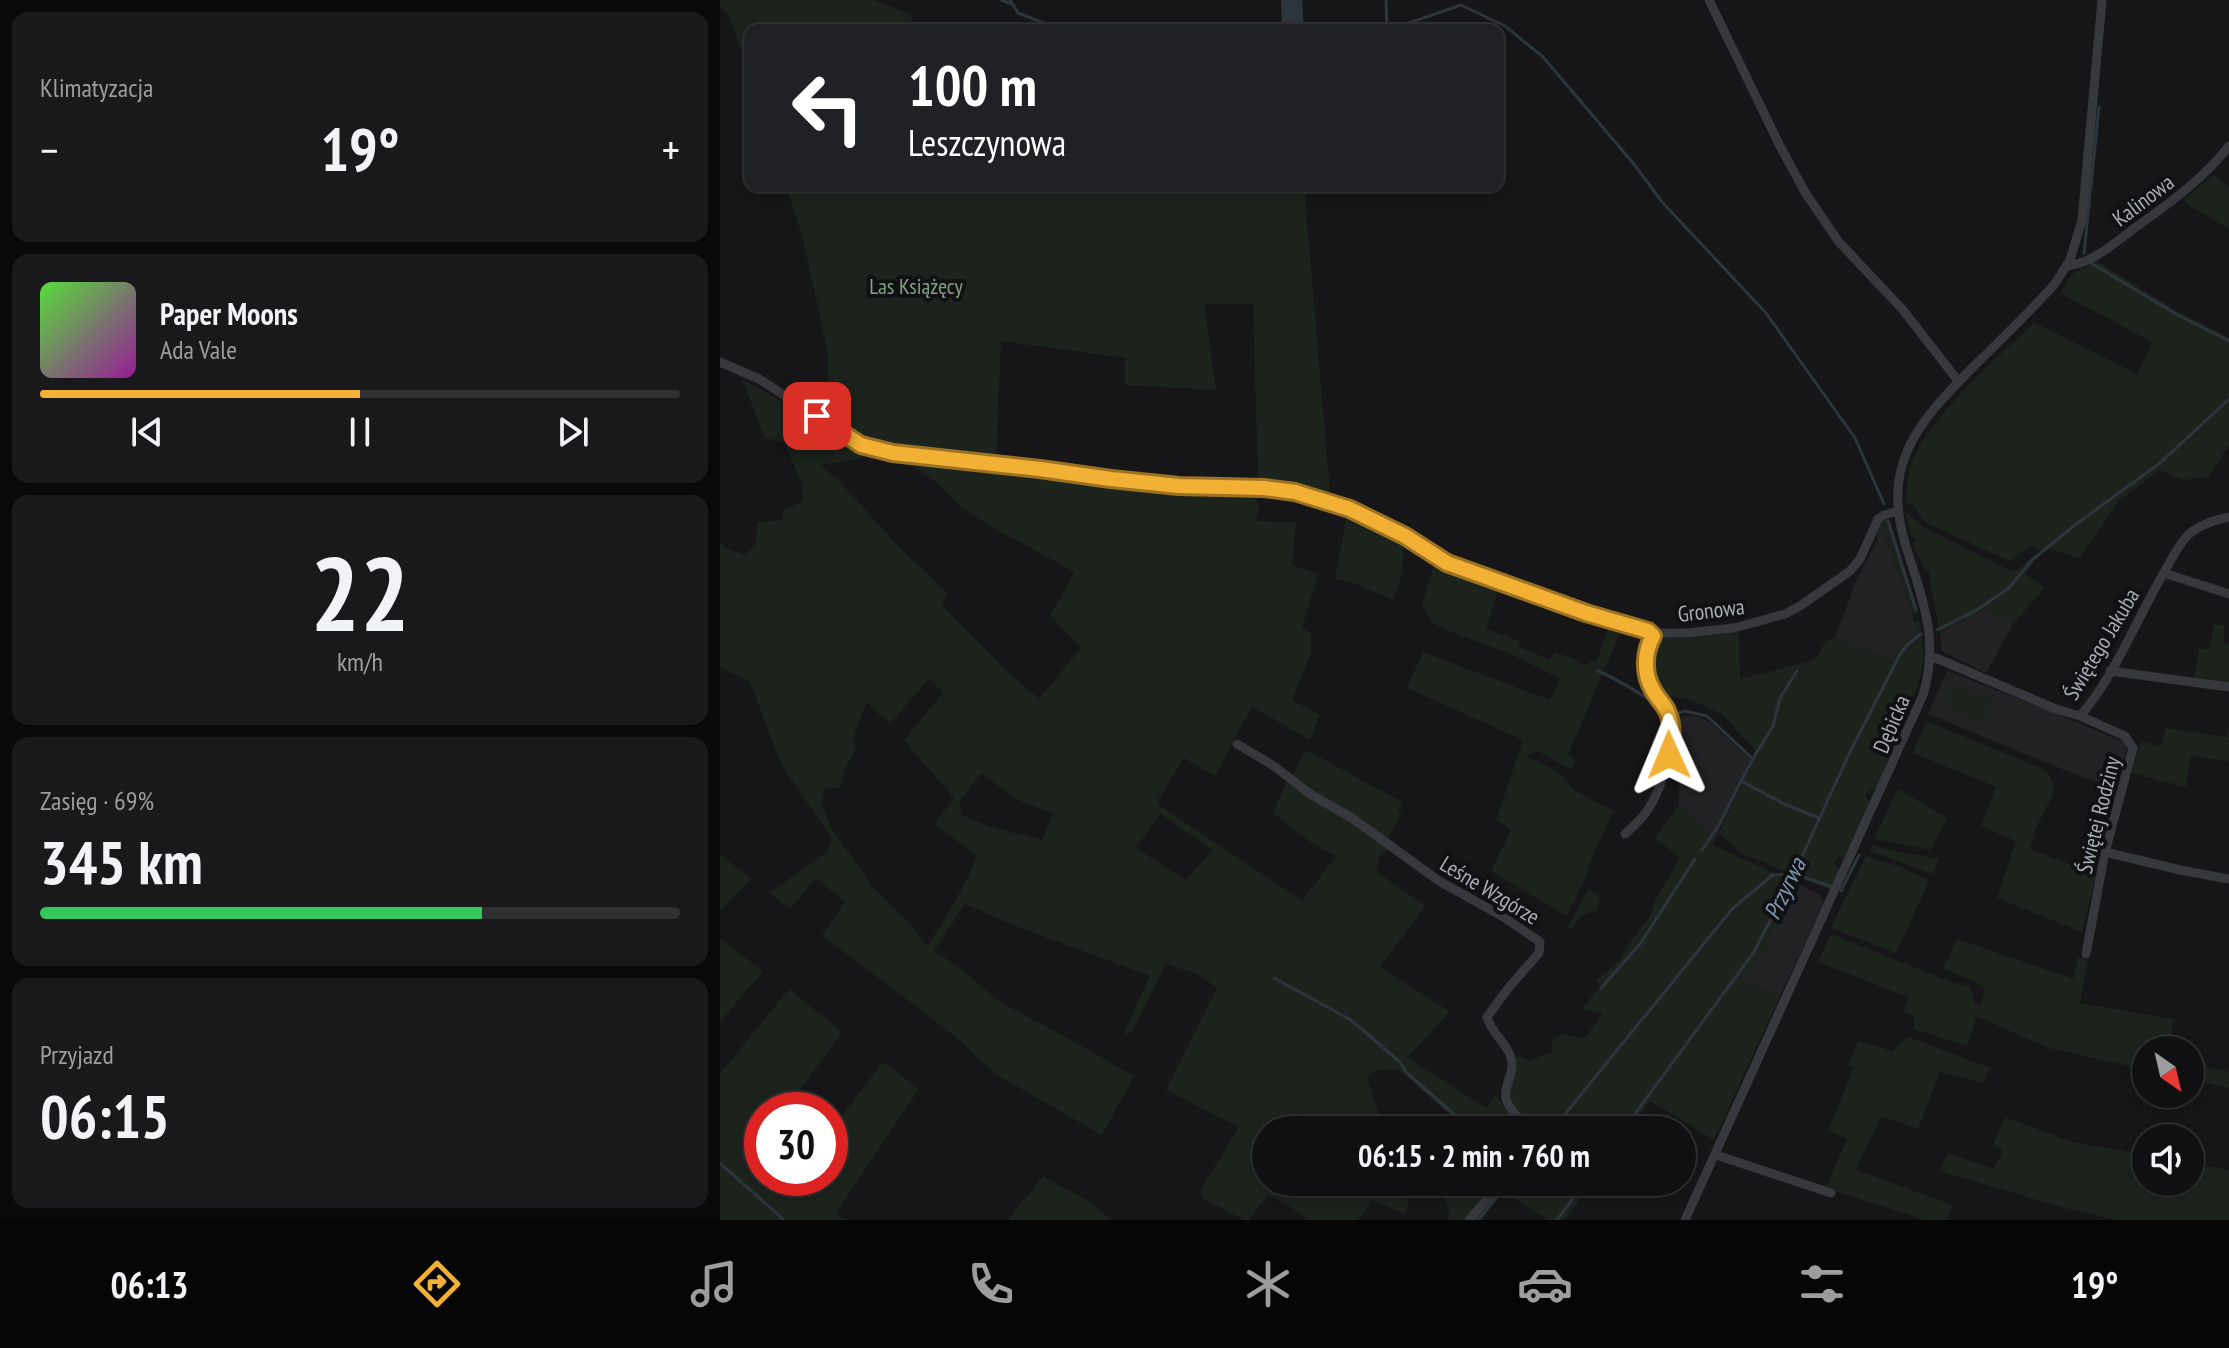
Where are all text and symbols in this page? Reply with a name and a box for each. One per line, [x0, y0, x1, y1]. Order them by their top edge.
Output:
text: 100 m [908, 49, 1037, 121]
icon: left [776, 56, 880, 160]
text: Klimatyzacja [40, 71, 153, 104]
text: 19° [320, 110, 400, 188]
text: Leszczynowa [908, 119, 1066, 166]
text: − [40, 121, 58, 178]
text: + [662, 121, 680, 178]
street label: Kalinowa [2107, 168, 2179, 232]
park label: Las Książęcy [869, 272, 963, 300]
text: Paper Moons [160, 294, 298, 333]
text: Ada Vale [160, 333, 237, 366]
pin [783, 382, 851, 450]
icon: arrive [795, 394, 839, 438]
icon: previous [125, 410, 169, 454]
icon: pause [338, 410, 382, 454]
icon: next [551, 410, 595, 454]
text: 22 [310, 525, 410, 660]
street label: Świętego Jakuba [2057, 583, 2145, 705]
street label: Gronowa [1676, 592, 1746, 628]
text: km/h [337, 645, 383, 678]
street label: Dębicka [1866, 691, 1916, 757]
position arrow [1627, 713, 1711, 797]
street label: Świętej Rodziny [2070, 753, 2126, 877]
text: Zasięg · 69% [40, 784, 154, 817]
text: 345 km [40, 823, 203, 901]
street label: Leśne Wzgórze [1435, 849, 1545, 931]
water label: Przyrwa [1756, 852, 1813, 925]
north arrow [2132, 1036, 2204, 1108]
map controls [2132, 1036, 2204, 1196]
text: Przyjazd [40, 1038, 114, 1071]
text: 06:15 [40, 1077, 170, 1155]
speed limit sign: 30 [744, 1092, 848, 1196]
button: sound [2132, 1124, 2204, 1196]
text: 06:15 · 2 min · 760 m [1358, 1136, 1590, 1175]
icon: directions [409, 1256, 465, 1312]
icon: music [686, 1256, 742, 1312]
icon: phone [963, 1256, 1019, 1312]
icon: climate [1240, 1256, 1296, 1312]
icon: car [1517, 1256, 1573, 1312]
icon: filters [1794, 1256, 1850, 1312]
text: 06:13 [110, 1261, 188, 1308]
text: 19° [2071, 1261, 2118, 1308]

